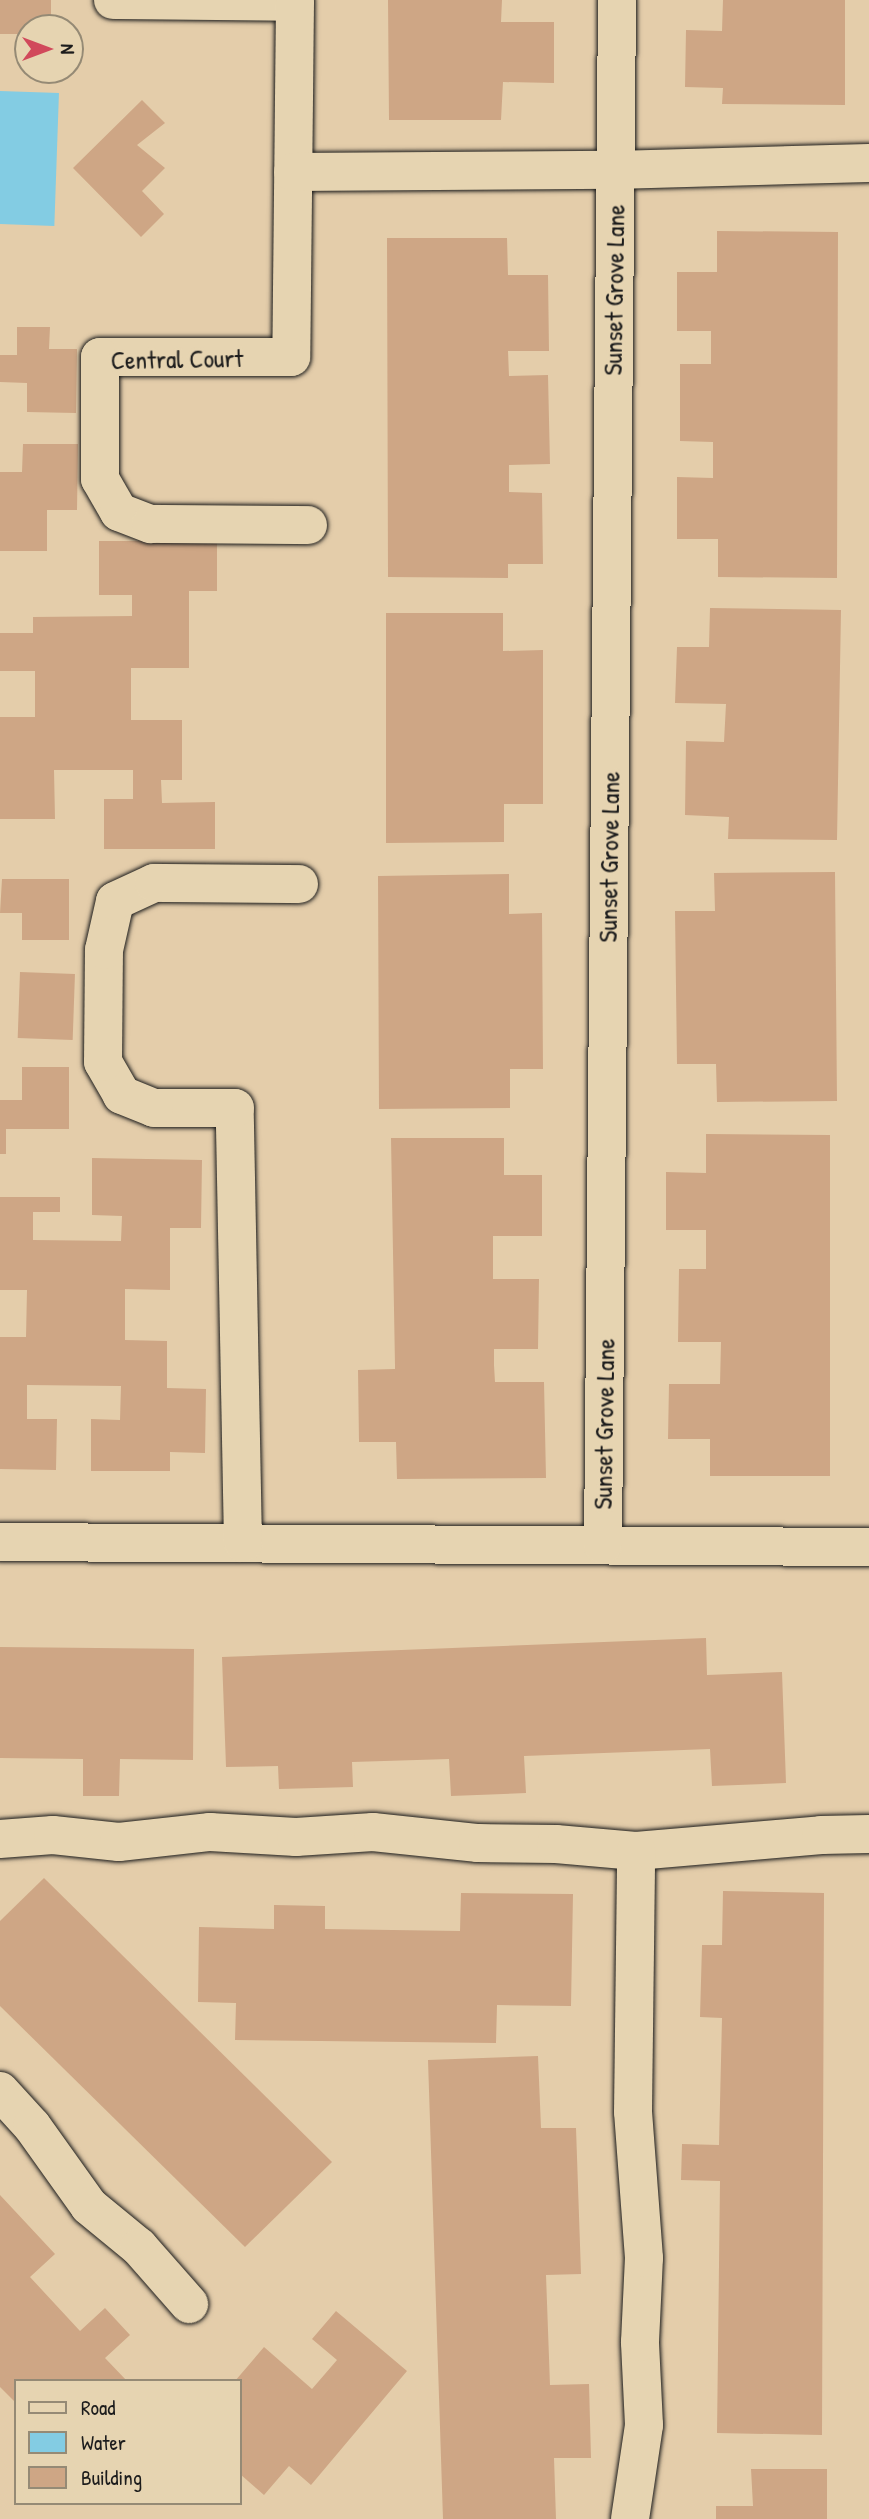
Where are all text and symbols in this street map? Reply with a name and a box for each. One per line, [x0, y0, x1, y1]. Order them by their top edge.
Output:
north arrow [14, 14, 84, 84]
text: N [55, 44, 81, 54]
street label: Sunset Grove Lane [597, 204, 631, 376]
street label: Central Court [111, 342, 243, 376]
street label: Sunset Grove Lane [592, 771, 626, 943]
street label: Sunset Grove Lane [587, 1338, 621, 1510]
legend [14, 2379, 242, 2505]
text: Road [81, 2393, 115, 2422]
text: Water [81, 2428, 126, 2457]
text: Building [81, 2463, 142, 2492]

